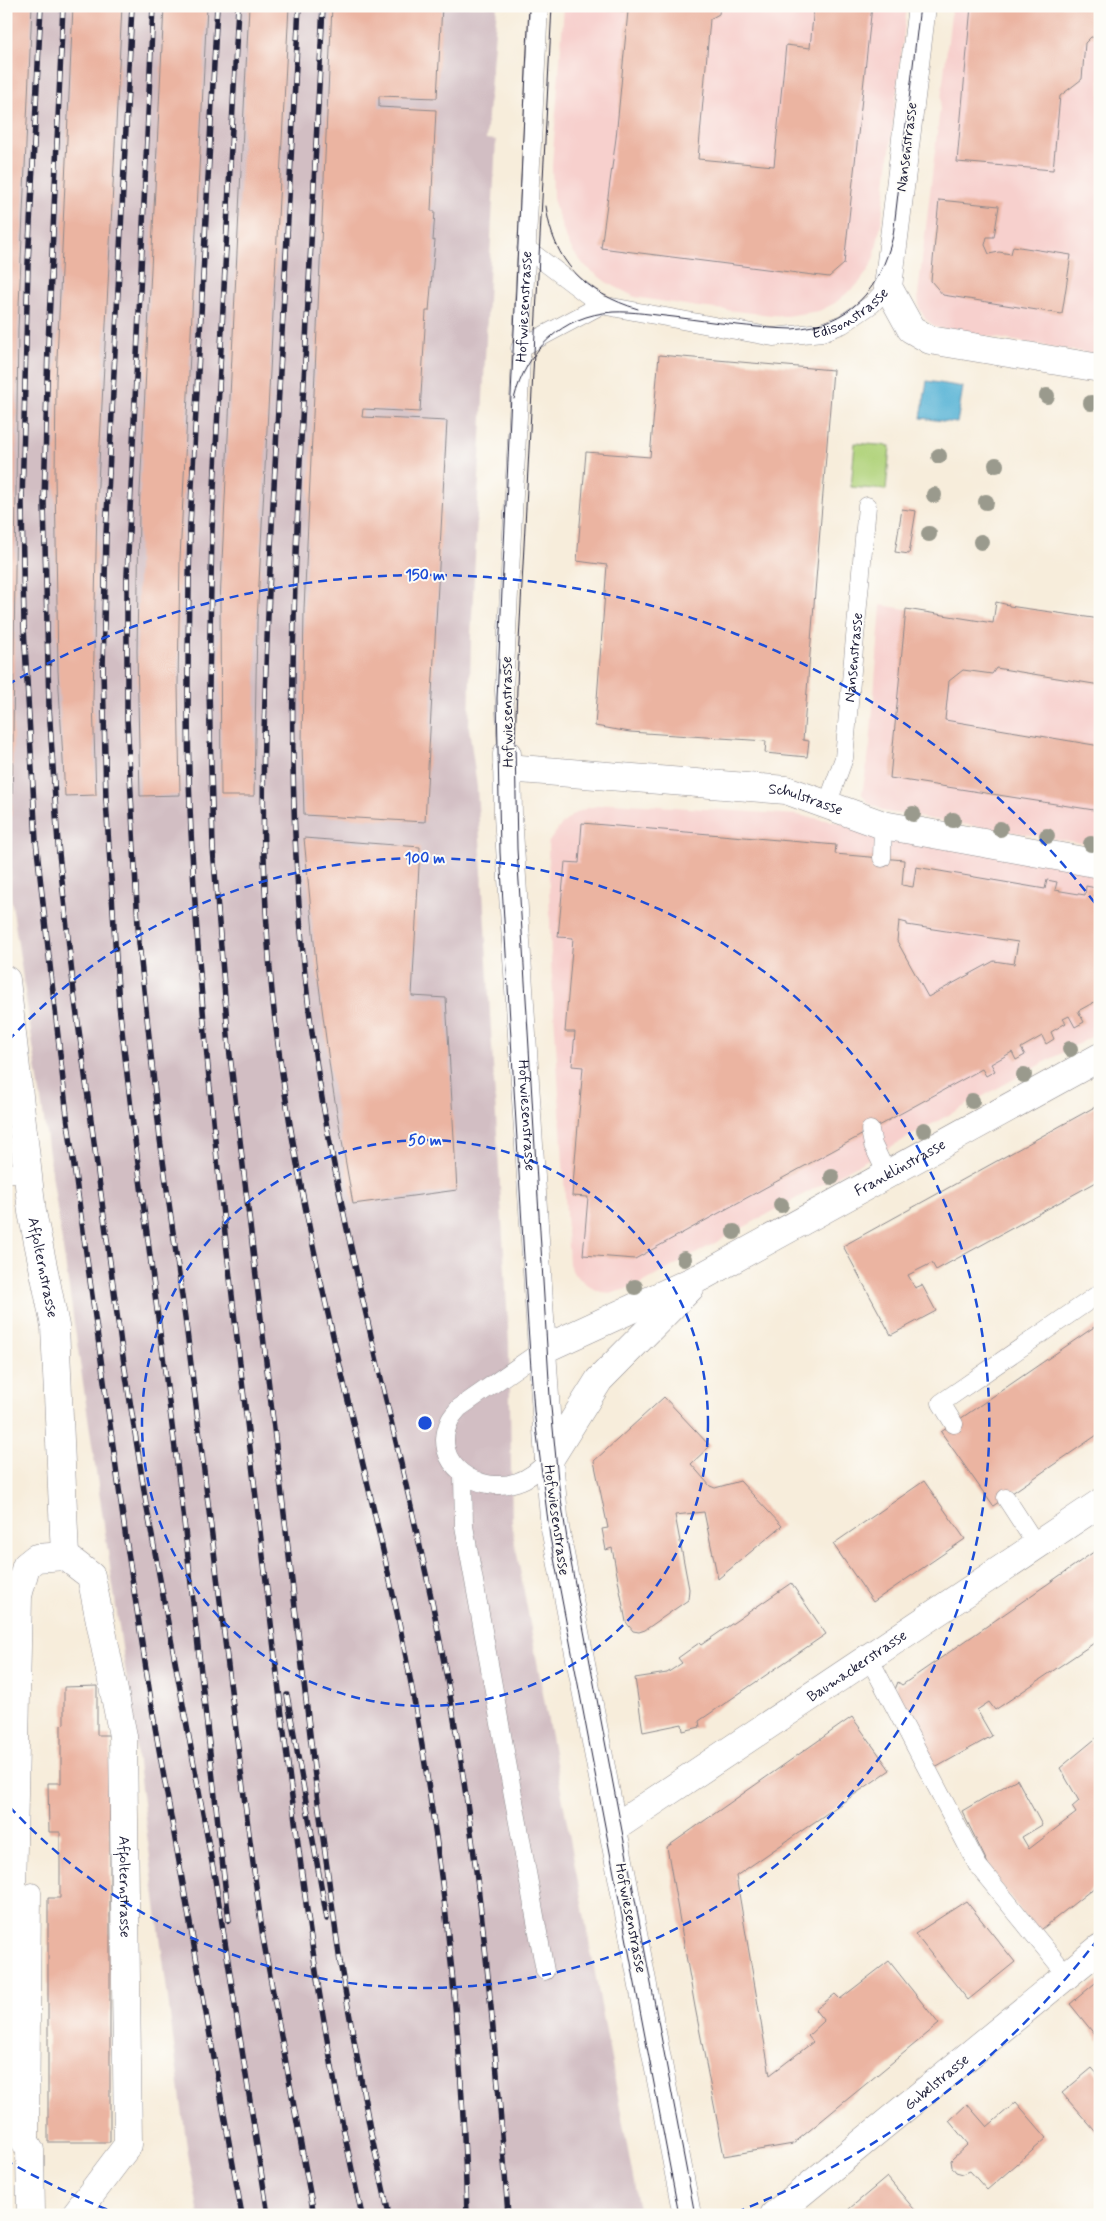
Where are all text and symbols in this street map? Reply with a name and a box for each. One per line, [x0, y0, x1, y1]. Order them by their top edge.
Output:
street label: Nansenstrasse [892, 101, 922, 193]
street label: Hofwiesenstrasse [512, 250, 537, 363]
street label: Edisonstrasse [811, 283, 894, 344]
text: 150 m [405, 566, 445, 586]
street label: Nansenstrasse [840, 611, 868, 703]
street label: Hofwiesenstrasse [497, 656, 519, 768]
street label: Schulstrasse [767, 780, 846, 821]
text: 100 m [405, 849, 445, 869]
street label: Hofwiesenstrasse [513, 1059, 540, 1172]
text: 50 m [408, 1131, 442, 1151]
street label: Franklinstrasse [851, 1135, 950, 1202]
street label: Affolternstrasse [22, 1216, 62, 1320]
centre of rings [416, 1414, 434, 1432]
street label: Hofwiesenstrasse [538, 1464, 574, 1577]
street label: Baumackerstrasse [803, 1626, 911, 1707]
street label: Affolternstrasse [111, 1836, 134, 1938]
street label: Hofwiesenstrasse [610, 1862, 651, 1975]
street label: Gubelstrasse [900, 2050, 974, 2115]

